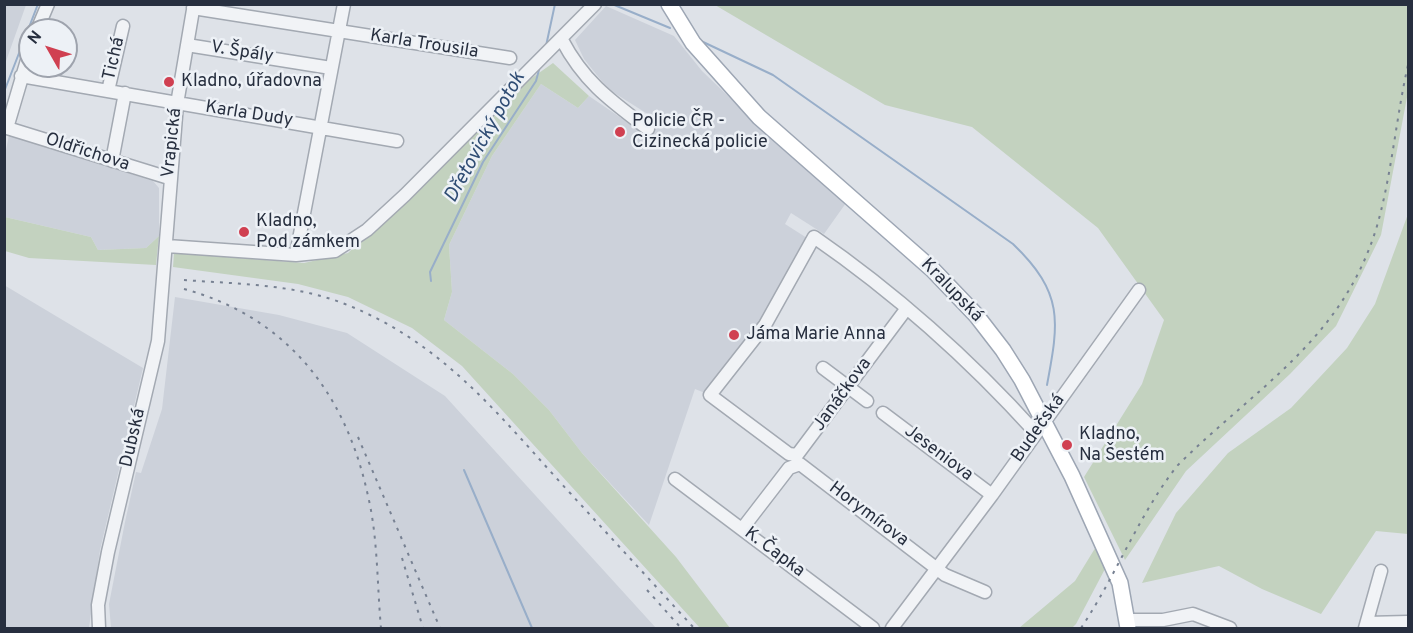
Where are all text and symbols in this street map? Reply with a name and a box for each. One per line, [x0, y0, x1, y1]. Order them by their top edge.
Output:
north arrow [18, 18, 78, 78]
street label: Karla Trousila [368, 26, 480, 64]
text: N [24, 27, 47, 49]
street label: Tichá [100, 35, 130, 83]
street label: V. Špály [209, 37, 275, 69]
water label: Dřetovický potok [440, 69, 532, 207]
place label: Kladno, úřadovna [181, 71, 322, 93]
marker: Kladno, úřadovna [162, 75, 176, 89]
street label: Karla Dudy [204, 97, 294, 133]
street label: Vrapická [159, 107, 187, 179]
place label: Policie ČR - Cizinecká policie [632, 111, 768, 154]
marker: Policie ČR - Cizinecká policie [613, 125, 627, 139]
street label: Oldřichova [42, 129, 132, 177]
place label: Kladno, Pod zámkem [256, 211, 360, 254]
marker: Kladno, Pod zámkem [237, 225, 251, 239]
street label: Kralupská [915, 255, 987, 327]
place label: Jáma Marie Anna [746, 324, 886, 346]
marker: Jáma Marie Anna [727, 328, 741, 342]
street label: Janáčkova [809, 354, 877, 436]
street label: Budečská [1008, 391, 1070, 467]
street label: Dubská [117, 406, 151, 470]
street label: Jeseniova [899, 421, 977, 487]
place label: Kladno, Na Šestém [1079, 424, 1165, 466]
marker: Kladno, Na Šestém [1060, 438, 1074, 452]
street label: Horymírova [824, 478, 912, 552]
street label: K. Čapka [739, 523, 809, 583]

